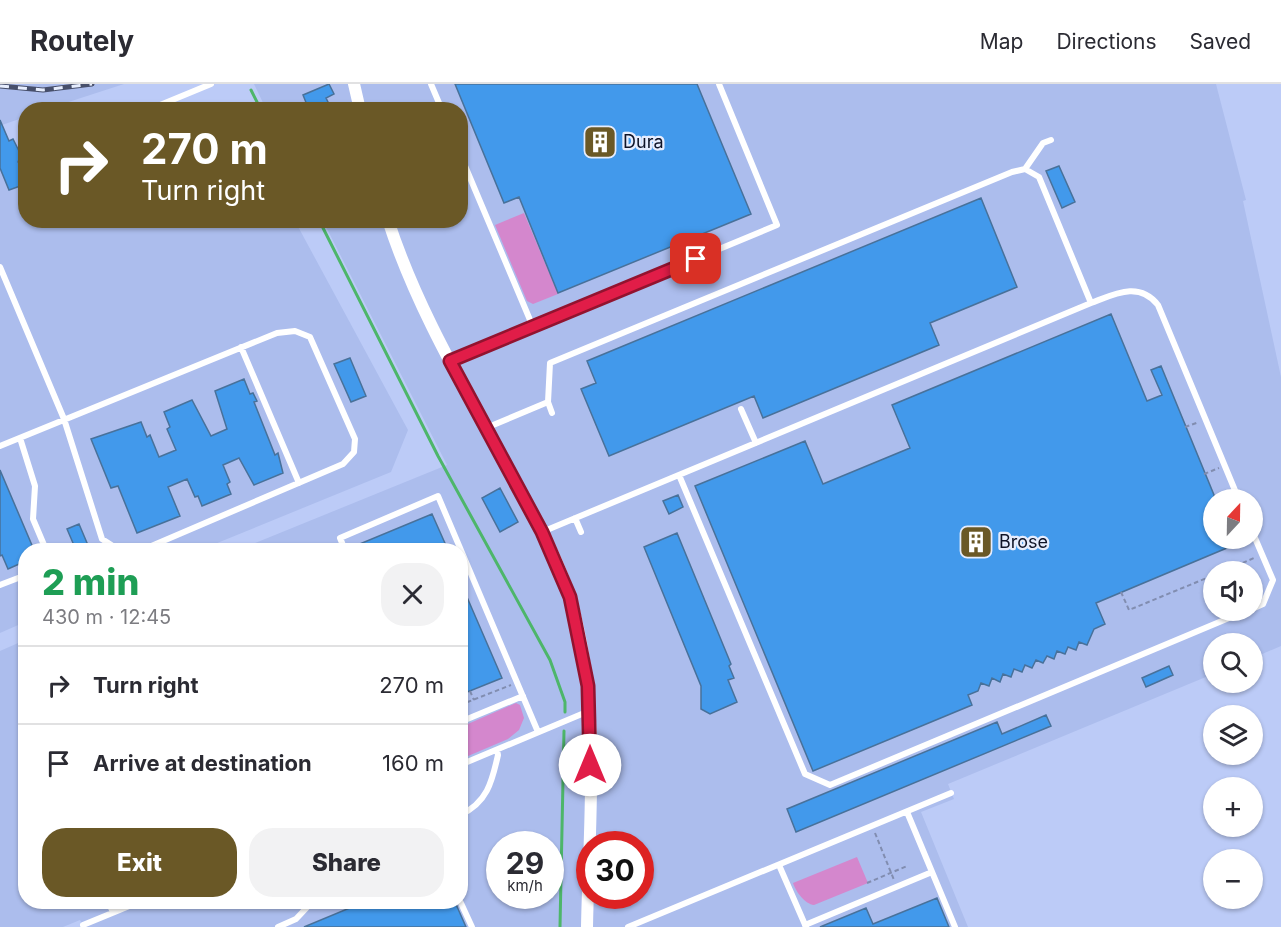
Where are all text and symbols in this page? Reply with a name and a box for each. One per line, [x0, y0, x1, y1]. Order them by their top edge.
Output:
text: Routely [30, 24, 134, 58]
text: Map [980, 29, 1023, 54]
text: Directions [1056, 29, 1157, 54]
text: Saved [1190, 29, 1251, 54]
text: 270 m [141, 123, 268, 174]
building icon: Dura [582, 124, 618, 160]
icon: right [42, 126, 120, 204]
place label: Dura [623, 131, 664, 152]
text: Turn right [141, 174, 265, 207]
pin [670, 233, 721, 284]
icon: arrive [679, 242, 712, 275]
north arrow [1203, 489, 1263, 549]
map controls [1203, 489, 1263, 909]
building icon: Brose [958, 524, 994, 560]
place label: Brose [999, 531, 1048, 552]
text: 2 min [42, 560, 139, 604]
button: sound [1203, 561, 1263, 621]
button: close [381, 563, 444, 626]
text: 430 m · 12:45 [42, 605, 171, 629]
button: search [1203, 633, 1263, 693]
icon: right [42, 669, 75, 702]
text: Turn right [93, 672, 199, 698]
text: 270 m [379, 672, 444, 698]
button: layers [1203, 705, 1263, 765]
position arrow [558, 733, 622, 797]
icon: arrive [42, 747, 75, 780]
text: Arrive at destination [93, 750, 312, 776]
text: 160 m [382, 750, 444, 776]
button: + [1203, 777, 1263, 837]
button: Exit [42, 828, 237, 897]
button: Share [249, 828, 444, 897]
speed limit sign: 30 [576, 831, 654, 909]
text: 29 [506, 845, 544, 881]
button: − [1203, 849, 1263, 909]
text: km/h [507, 876, 543, 895]

